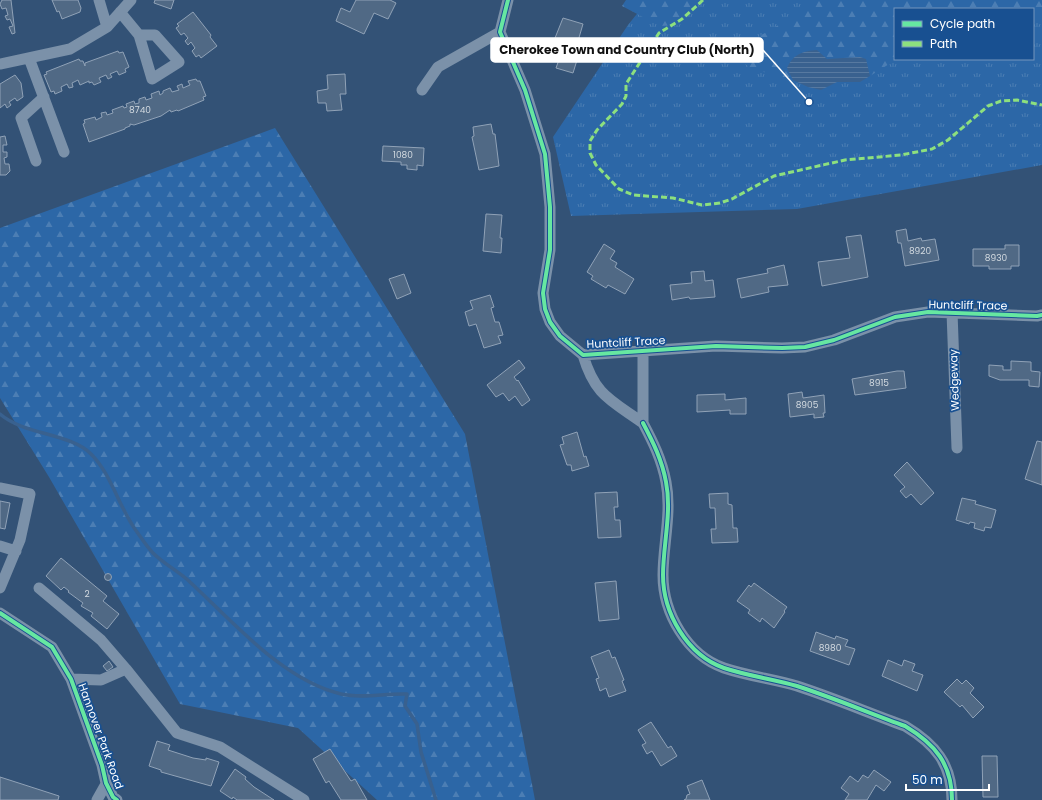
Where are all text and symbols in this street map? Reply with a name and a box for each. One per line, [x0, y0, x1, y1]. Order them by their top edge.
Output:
legend [894, 8, 1034, 60]
text: Cycle path [930, 15, 995, 32]
text: Path [930, 35, 957, 52]
callout: Cherokee Town and Country Club (North) [491, 38, 763, 62]
text: Cherokee Town and Country Club (North) [499, 41, 755, 58]
house number: 8740 [129, 104, 151, 116]
house number: 1080 [393, 149, 413, 161]
house number: 8920 [909, 245, 931, 257]
house number: 8930 [985, 252, 1007, 264]
street label: Huntcliff Trace [928, 296, 1008, 314]
street label: Huntcliff Trace [586, 332, 666, 352]
street label: Wedgeway [945, 348, 963, 411]
house number: 8915 [869, 377, 889, 389]
house number: 8905 [796, 399, 819, 411]
house number: 2 [84, 588, 90, 600]
house number: 8980 [819, 642, 842, 654]
street label: Hannover Park Road [74, 681, 128, 791]
scale bar [906, 766, 989, 792]
text: 50 m [912, 771, 943, 788]

